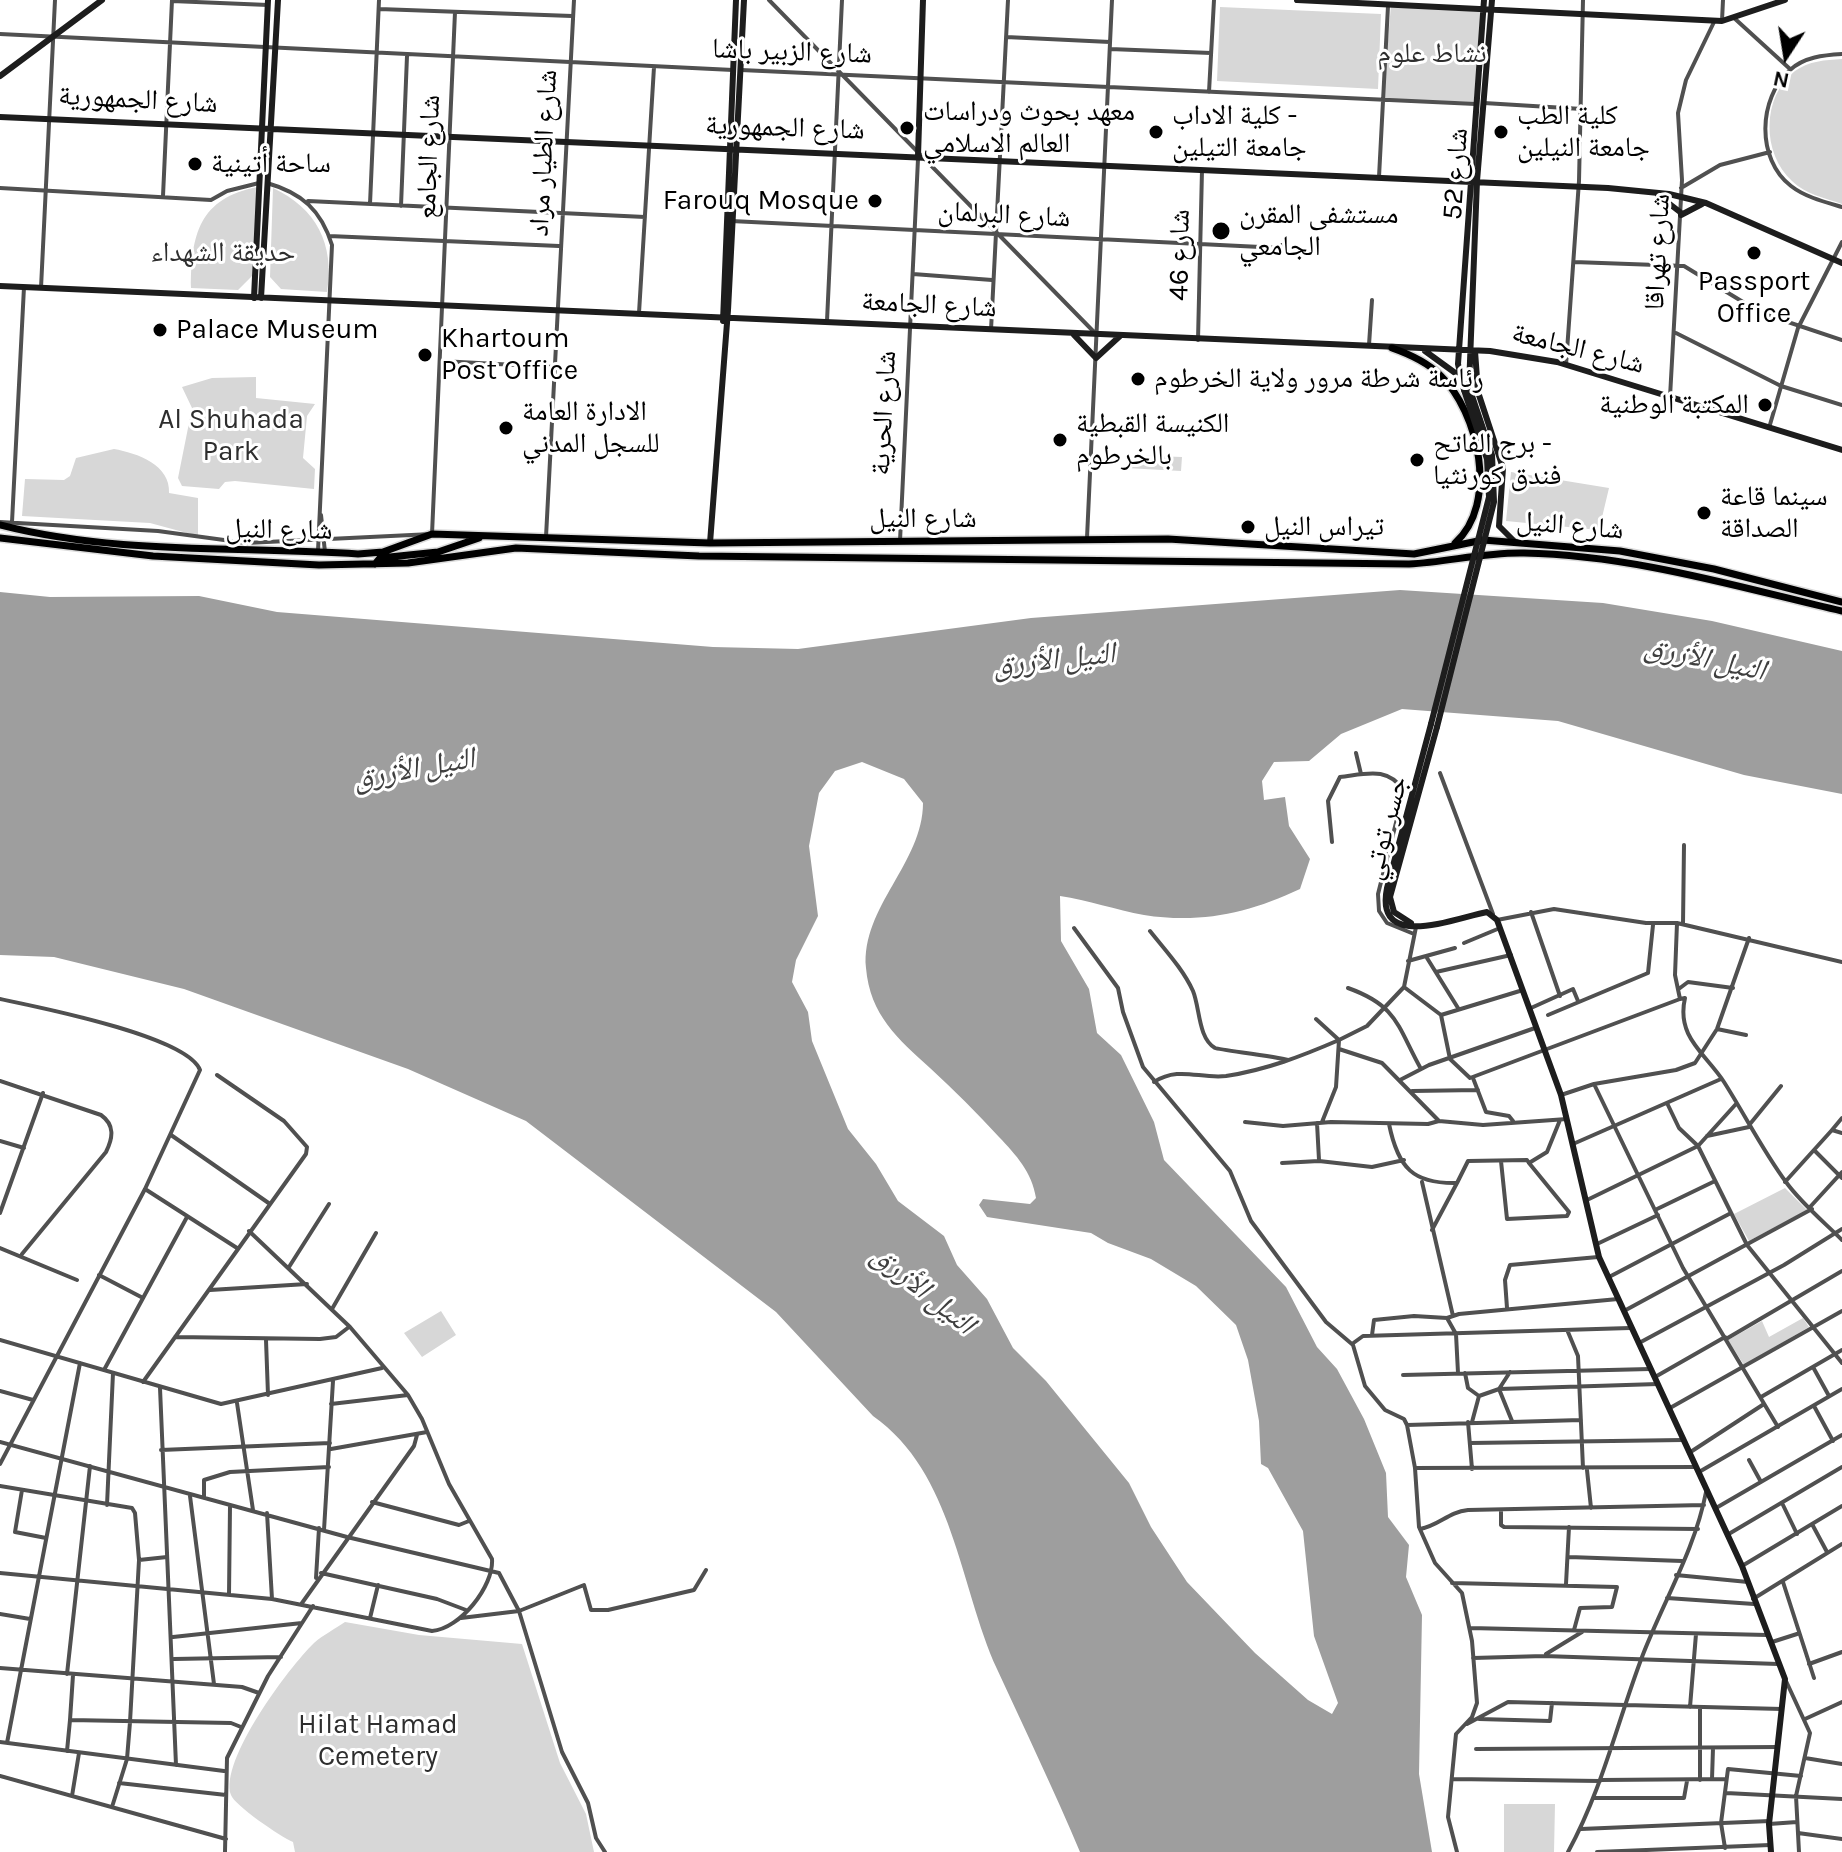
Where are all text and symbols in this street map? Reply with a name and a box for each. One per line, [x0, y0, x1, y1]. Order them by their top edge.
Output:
north arrow [1746, 16, 1826, 96]
street label: شارع الزبير باشا [712, 32, 872, 72]
park label: نشاط علوم [1377, 37, 1487, 71]
text: N [1771, 65, 1791, 94]
street label: شارع الطيار مراد [523, 69, 565, 237]
street label: شارع الجمهورية [57, 79, 219, 121]
street label: شارع الجامع [410, 94, 448, 220]
place label: معهد بحوث ودراسات العالم الاسلامي [923, 95, 1135, 161]
place label: كلية الاداب - جامعة التيلين [1172, 99, 1307, 165]
place label: كلية الطب جامعة النيلين [1517, 99, 1650, 165]
street label: شارع الجمهورية [705, 108, 865, 148]
marker: معهد بحوث ودراسات العالم الاسلامي [898, 119, 916, 137]
marker: كلية الاداب - جامعة التيلين [1147, 123, 1165, 141]
marker: كلية الطب جامعة النيلين [1492, 123, 1510, 141]
street label: شارع 52 [1436, 127, 1476, 221]
place label: ساحة أتينية [211, 147, 331, 181]
marker: ساحة أتينية [186, 155, 204, 173]
place label: Farouq Mosque [663, 184, 859, 218]
marker: Farouq Mosque [866, 192, 884, 210]
street label: شارع تهراقا [1638, 193, 1678, 311]
street label: شارع البرلمان [937, 195, 1071, 235]
place label: مستشفى المقرن الجامعي [1239, 198, 1398, 264]
street label: شارع 46 [1162, 209, 1198, 301]
marker: مستشفى المقرن الجامعي [1210, 220, 1232, 242]
park label: حديقة الشهداء [151, 236, 295, 270]
marker: Passport Office [1745, 244, 1763, 262]
place label: Passport Office [1698, 265, 1810, 331]
street label: شارع الجامعة [861, 285, 997, 325]
place label: Palace Museum [176, 313, 379, 347]
street label: شارع الجامعة [1508, 316, 1648, 382]
marker: Palace Museum [151, 321, 169, 339]
place label: Khartoum Post Office [441, 322, 578, 388]
marker: Khartoum Post Office [416, 346, 434, 364]
street label: شارع الحرية [864, 350, 904, 476]
place label: رئاسة شرطة مرور ولاية الخرطوم [1154, 362, 1484, 396]
marker: رئاسة شرطة مرور ولاية الخرطوم [1129, 370, 1147, 388]
place label: المكتبة الوطنية [1599, 388, 1749, 422]
place label: الادارة العامة للسجل المدني [522, 395, 660, 461]
marker: المكتبة الوطنية [1756, 396, 1774, 414]
park label: Al Shuhada Park [158, 403, 304, 469]
place label: الكنيسة القبطية بالخرطوم [1076, 407, 1230, 473]
marker: الادارة العامة للسجل المدني [497, 419, 515, 437]
place label: برج الفاتح - فندق كورنثيا [1433, 427, 1561, 493]
marker: الكنيسة القبطية بالخرطوم [1051, 431, 1069, 449]
marker: برج الفاتح - فندق كورنثيا [1408, 451, 1426, 469]
place label: سينما قاعة الصداقة [1720, 480, 1828, 546]
street label: شارع النيل [869, 502, 977, 536]
marker: سينما قاعة الصداقة [1695, 504, 1713, 522]
street label: شارع النيل [1515, 505, 1625, 547]
place label: تيراس النيل [1264, 510, 1384, 544]
street label: شارع النيل [225, 512, 333, 548]
marker: تيراس النيل [1239, 518, 1257, 536]
water label: النيل الأزرق [1641, 629, 1769, 689]
water label: النيل الأزرق [991, 636, 1117, 684]
water label: النيل الأزرق [351, 741, 477, 797]
street label: جسر توتي [1356, 773, 1416, 883]
water label: النيل الأزرق [864, 1237, 982, 1343]
park label: Hilat Hamad Cemetery [298, 1708, 458, 1774]

